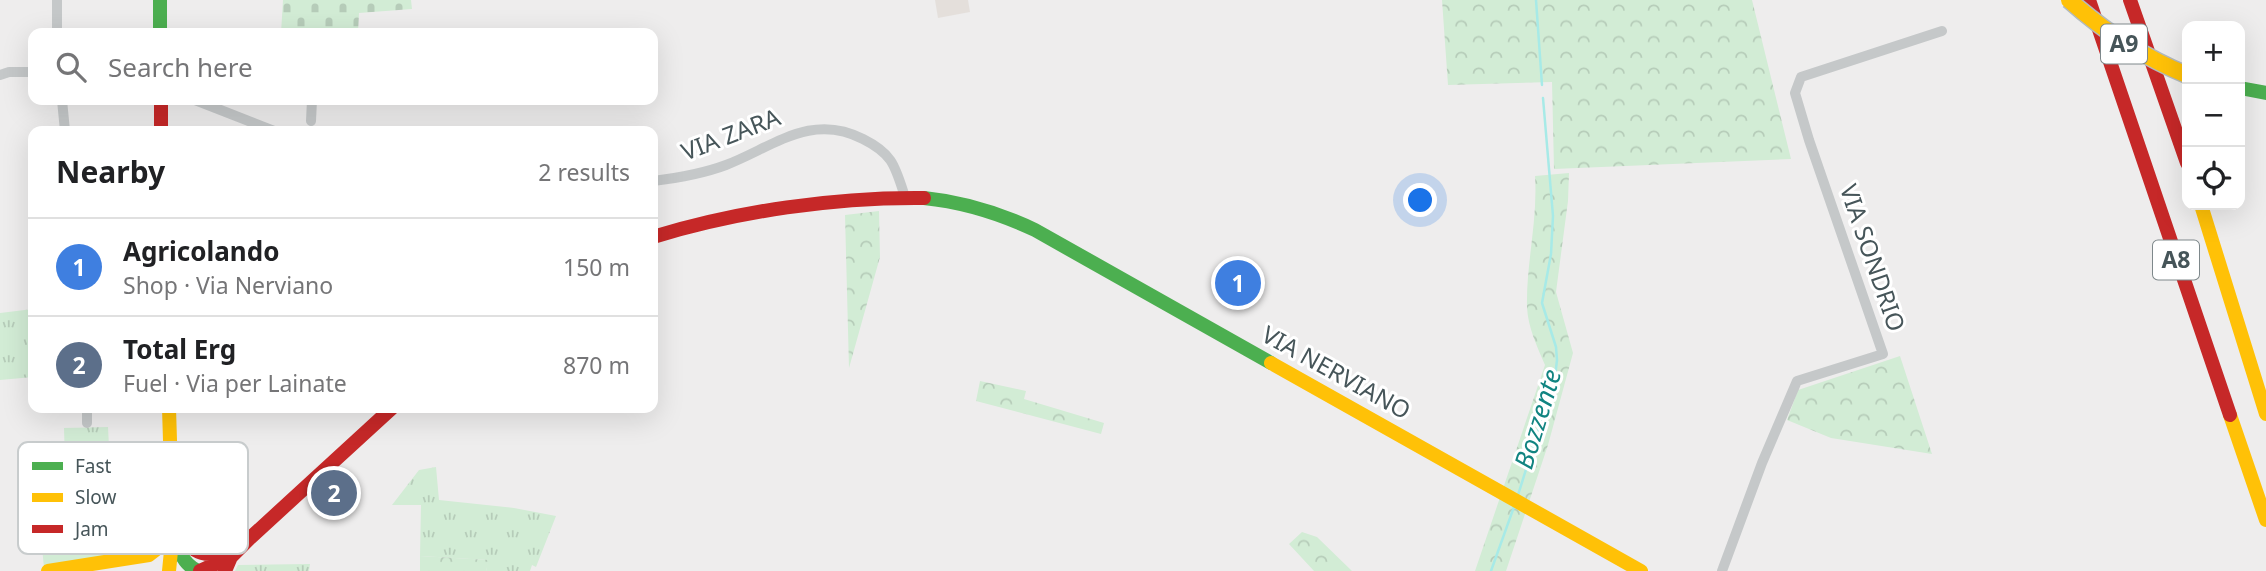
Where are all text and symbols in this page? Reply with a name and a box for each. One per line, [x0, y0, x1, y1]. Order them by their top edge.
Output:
map controls [2182, 21, 2245, 210]
button: + [2182, 21, 2245, 84]
road number: A9 [2101, 24, 2147, 64]
search box [28, 28, 658, 105]
icon: search [52, 48, 90, 86]
text: Search here [108, 49, 253, 85]
button: − [2182, 84, 2245, 147]
street label: VIA ZARA [676, 99, 785, 168]
button: locate [2182, 147, 2245, 210]
text: Nearby [56, 151, 165, 192]
text: 2 results [538, 156, 630, 188]
street label: VIA SONDRIO [1833, 180, 1914, 336]
your location [1403, 183, 1437, 217]
text: Agricolando [123, 233, 279, 269]
road number: A8 [2153, 241, 2199, 280]
text: 1 [72, 251, 86, 283]
text: 150 m [563, 251, 630, 283]
pin: 1 [1215, 257, 1261, 309]
text: Shop · Via Nerviano [123, 269, 333, 301]
street label: VIA NERVIANO [1256, 317, 1417, 426]
text: Total Erg [123, 331, 236, 367]
text: 2 [72, 349, 86, 381]
text: 870 m [563, 349, 630, 381]
water label: Bozzente [1505, 364, 1569, 473]
text: Fuel · Via per Lainate [123, 367, 347, 399]
legend [18, 442, 248, 554]
text: Fast [75, 453, 112, 479]
pin: 2 [311, 467, 357, 519]
text: Slow [75, 484, 116, 510]
text: Jam [73, 516, 109, 542]

